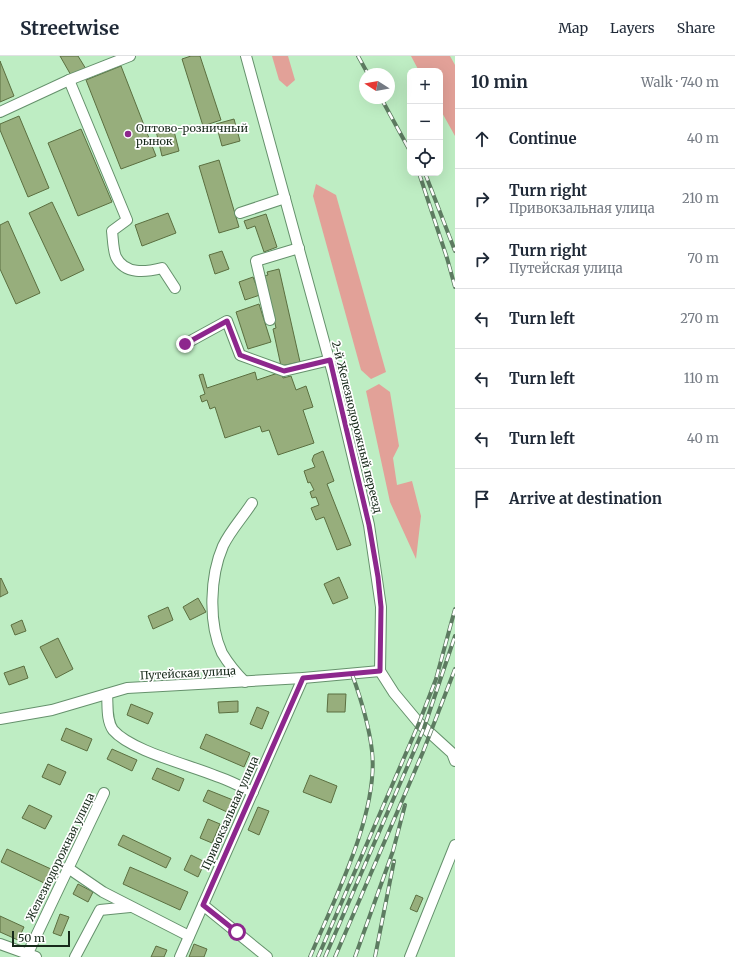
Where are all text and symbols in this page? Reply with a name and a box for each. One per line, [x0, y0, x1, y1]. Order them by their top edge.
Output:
text: Streetwise [20, 16, 119, 40]
text: Map [558, 19, 588, 37]
text: Layers [610, 19, 655, 37]
text: Share [677, 19, 715, 37]
north arrow [359, 68, 395, 104]
map controls [407, 68, 443, 176]
button: + [407, 68, 443, 104]
text: 10 min [471, 71, 528, 93]
text: Walk · 740 m [641, 74, 719, 91]
button: − [407, 104, 443, 140]
place label: Оптово-розничный рынок [136, 121, 248, 148]
icon: ahead [471, 128, 493, 150]
marker: Оптово-розничный рынок [123, 129, 133, 139]
text: Continue [509, 129, 577, 148]
text: 40 m [687, 130, 719, 147]
button: locate [407, 140, 443, 176]
text: Turn right [509, 181, 587, 200]
icon: right [471, 188, 493, 210]
text: 210 m [682, 190, 719, 207]
text: Привокзальная улица [509, 200, 655, 217]
text: Turn right [509, 241, 587, 260]
icon: right [471, 248, 493, 270]
text: 70 m [688, 250, 719, 267]
text: Путейская улица [509, 260, 623, 277]
icon: left [471, 308, 493, 330]
text: Turn left [509, 309, 575, 328]
text: 270 m [680, 310, 719, 327]
route end [176, 335, 194, 353]
street label: 2-й Железнодорожный переезд [329, 339, 385, 515]
icon: left [471, 368, 493, 390]
text: Turn left [509, 369, 575, 388]
text: 110 m [684, 370, 719, 387]
icon: left [471, 428, 493, 450]
text: Turn left [509, 429, 575, 448]
text: 40 m [687, 430, 719, 447]
icon: arrive [471, 488, 493, 510]
text: Arrive at destination [509, 489, 662, 508]
street label: Путейская улица [140, 663, 236, 683]
street label: Привокзальная улица [199, 754, 262, 872]
street label: Железнодорожная улица [23, 790, 97, 924]
route start [228, 923, 246, 941]
scale bar [12, 929, 70, 948]
text: 50 m [18, 931, 45, 945]

